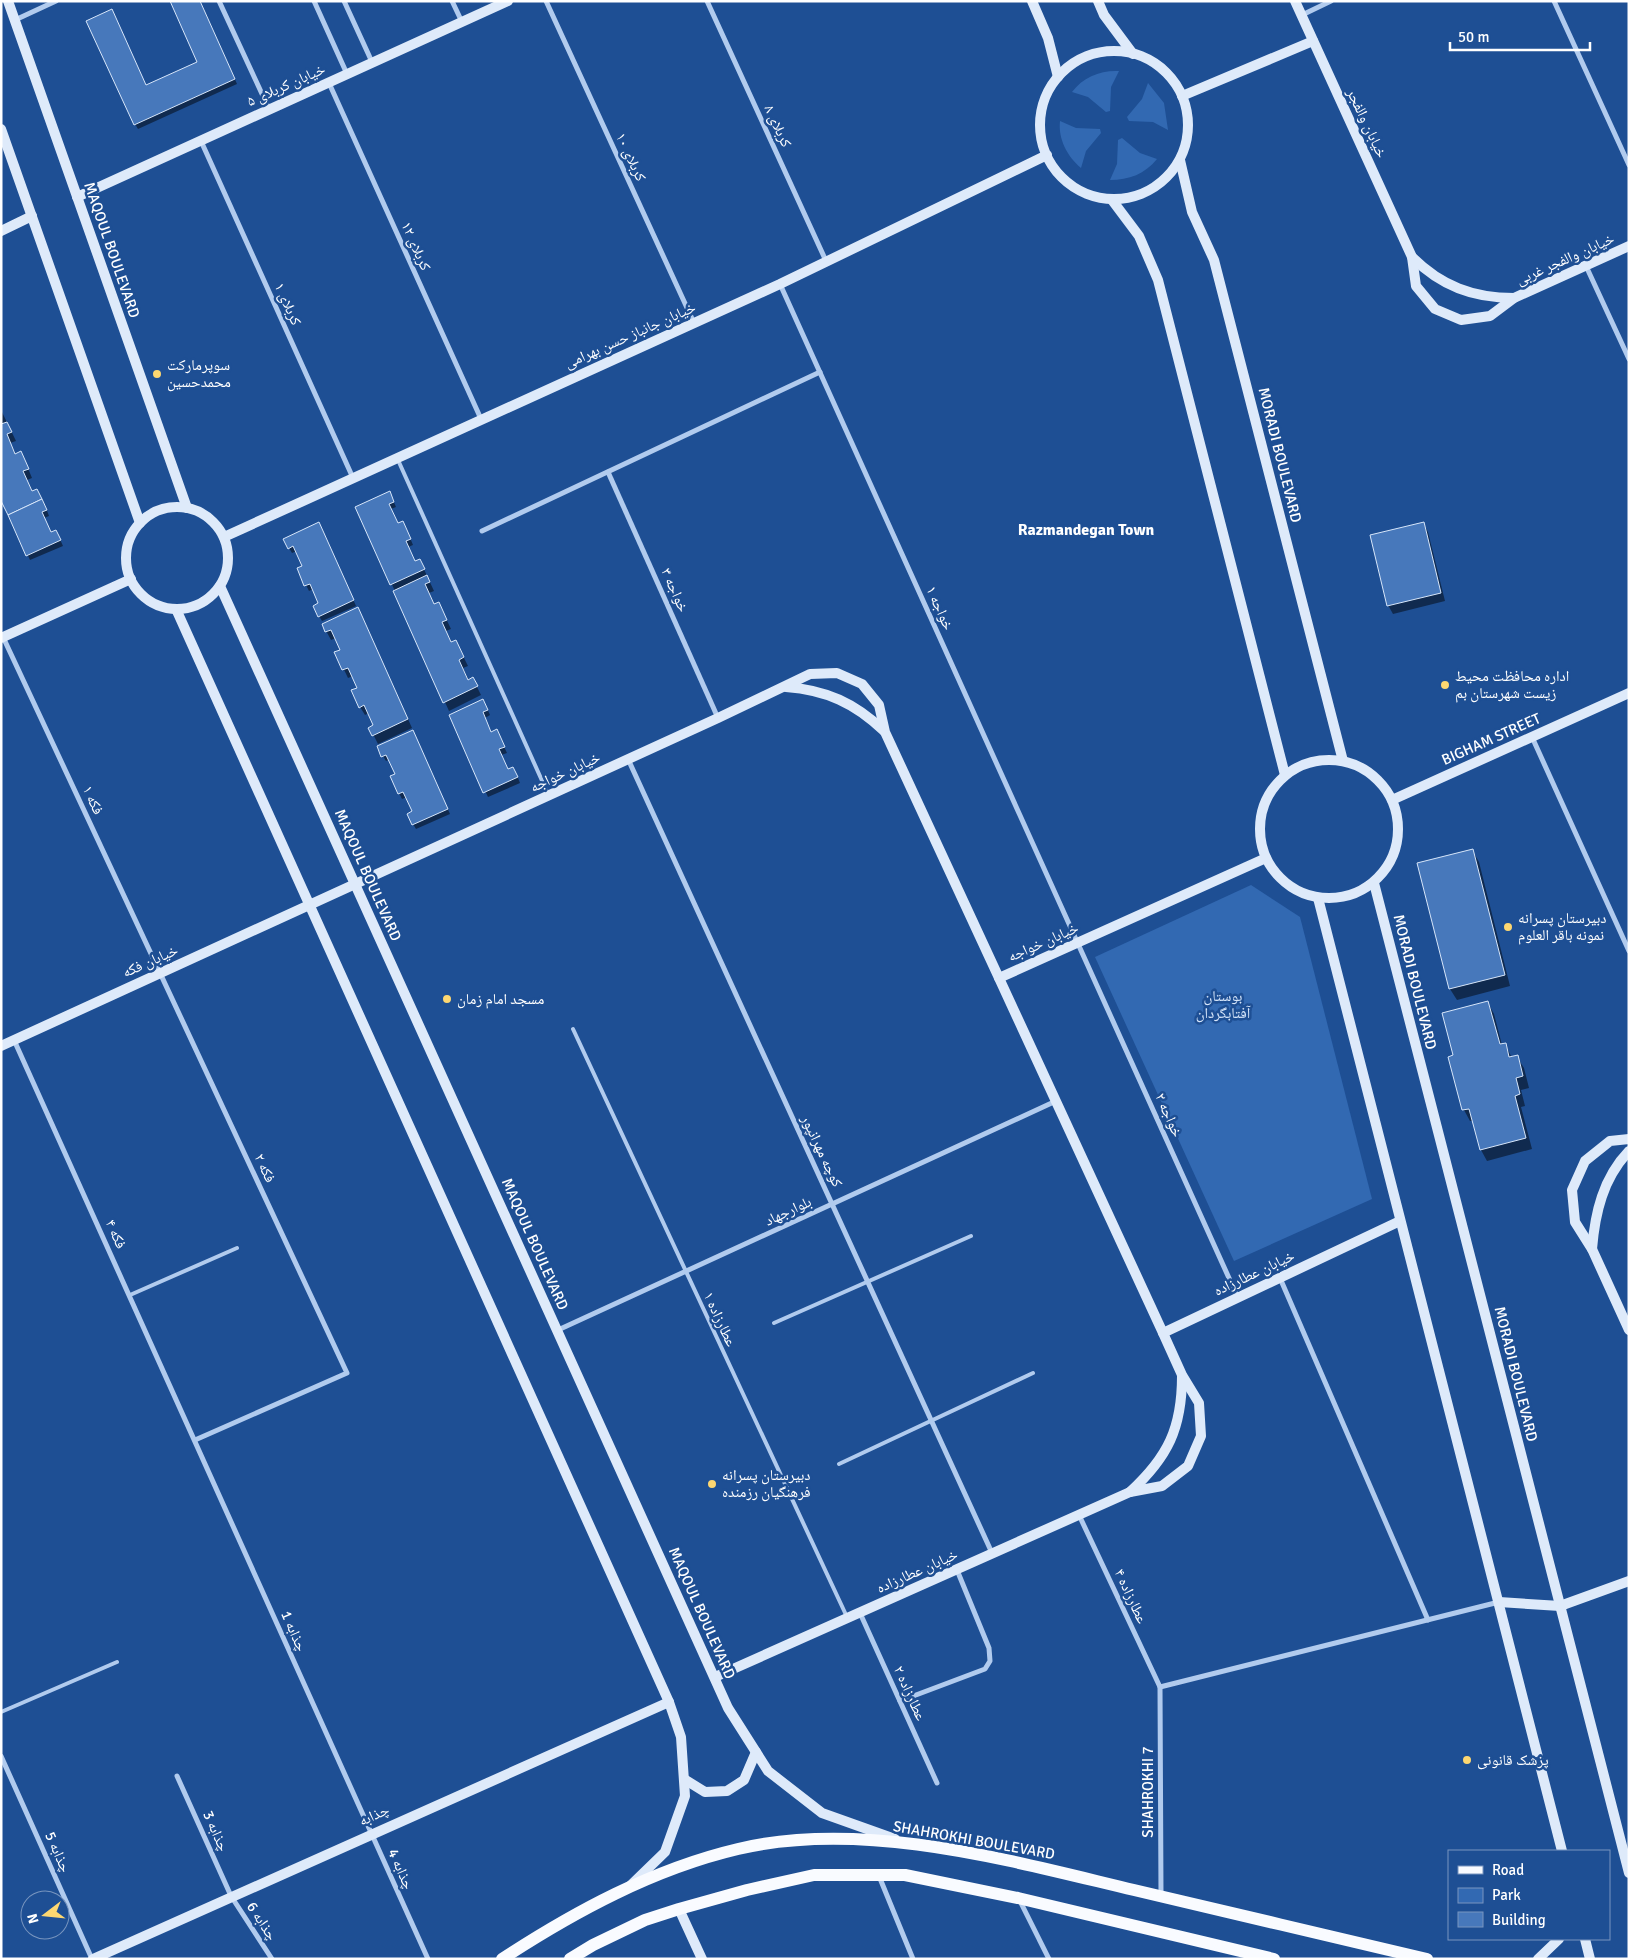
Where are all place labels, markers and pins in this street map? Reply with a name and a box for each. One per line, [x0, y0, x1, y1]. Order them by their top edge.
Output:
place label: سوپرمارکت محمدحسین [167, 356, 231, 392]
marker: سوپرمارکت محمدحسین [151, 368, 163, 380]
place label: اداره محافظت محیط زیست شهرستان بم [1455, 667, 1569, 703]
marker: اداره محافظت محیط زیست شهرستان بم [1439, 679, 1451, 691]
place label: دبیرستان پسرانه نمونه باقر العلوم [1518, 909, 1607, 945]
marker: دبیرستان پسرانه نمونه باقر العلوم [1502, 921, 1514, 933]
place label: مسجد امام زمان [457, 990, 544, 1009]
marker: مسجد امام زمان [441, 993, 453, 1005]
place label: دبیرستان پسرانه فرهنگیان رزمنده [722, 1466, 811, 1502]
marker: دبیرستان پسرانه فرهنگیان رزمنده [706, 1478, 718, 1490]
place label: پزشک قانونی [1477, 1751, 1549, 1770]
marker: پزشک قانونی [1461, 1754, 1473, 1766]

